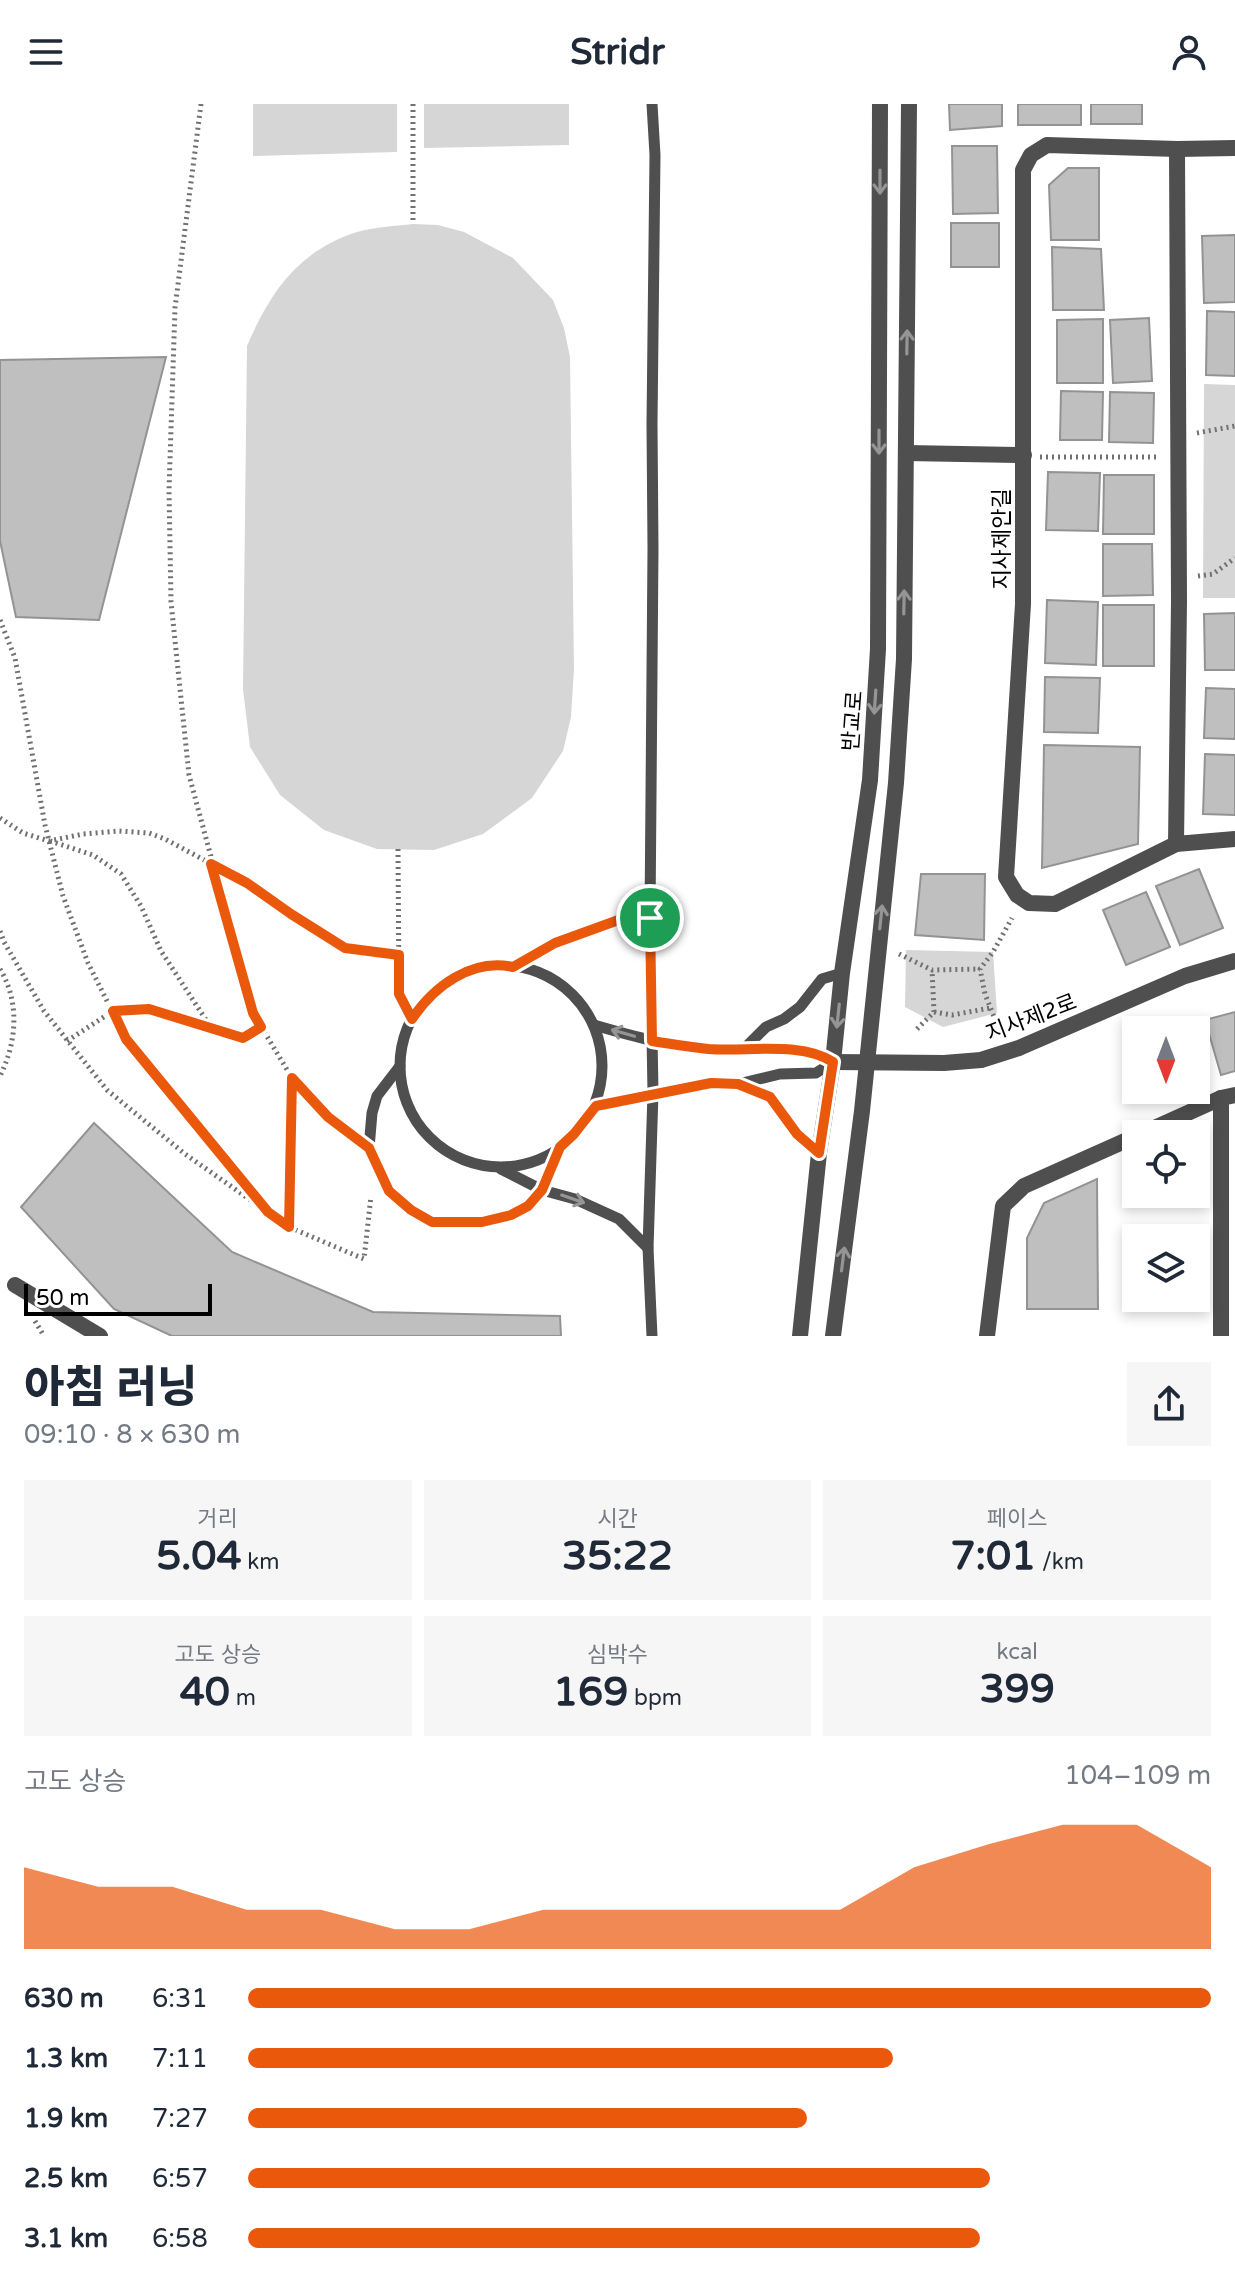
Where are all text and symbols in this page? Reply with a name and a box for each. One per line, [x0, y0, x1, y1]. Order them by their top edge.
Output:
icon: menu [24, 30, 68, 74]
icon: person [1167, 30, 1211, 74]
text: Stridr [570, 31, 665, 74]
one-way arrow [872, 168, 888, 195]
one-way arrow [899, 329, 915, 356]
one-way arrow [871, 428, 887, 455]
street label: 지사제안길 [989, 488, 1015, 590]
one-way arrow [897, 589, 912, 616]
one-way arrow [867, 688, 882, 715]
street label: 반교로 [838, 690, 868, 752]
pin [616, 884, 684, 952]
icon: arrive [628, 896, 672, 940]
one-way arrow [874, 904, 889, 931]
street label: 지사제2로 [982, 989, 1080, 1047]
one-way arrow [830, 1002, 845, 1028]
north arrow [1122, 1016, 1210, 1104]
map controls [1122, 1016, 1210, 1312]
one-way arrow [611, 1025, 637, 1040]
button: locate [1122, 1120, 1210, 1208]
one-way arrow [560, 1193, 585, 1208]
button: layers [1122, 1224, 1210, 1312]
one-way arrow [836, 1246, 851, 1273]
scale bar [24, 1280, 212, 1316]
text: 50 m [36, 1285, 90, 1311]
text: 아침 러닝 [24, 1362, 197, 1415]
button: share [1127, 1362, 1211, 1446]
text: 09:10 · 8 × 630 m [24, 1419, 240, 1450]
text: 거리 [198, 1506, 238, 1532]
text: 시간 [597, 1506, 638, 1532]
text: 페이스 [987, 1506, 1048, 1532]
text: 5.04 [156, 1532, 242, 1580]
text: 35:22 [562, 1532, 673, 1580]
text: 7:01 [950, 1532, 1036, 1580]
text: km [242, 1549, 279, 1575]
text: /km [1036, 1549, 1084, 1575]
text: kcal [996, 1639, 1038, 1665]
text: 고도 상승 [174, 1642, 261, 1668]
text: 심박수 [587, 1642, 648, 1668]
text: 399 [979, 1665, 1055, 1713]
text: 40 [180, 1668, 230, 1716]
text: 169 [553, 1668, 628, 1716]
text: m [230, 1685, 256, 1711]
text: bpm [628, 1685, 682, 1711]
text: 104–109 m [1064, 1760, 1211, 1791]
text: 고도 상승 [24, 1766, 126, 1797]
text: 630 m [24, 1983, 104, 2014]
text: 6:31 [152, 1983, 208, 2014]
text: 1.3 km [24, 2043, 108, 2074]
text: 7:11 [152, 2043, 208, 2074]
text: 1.9 km [24, 2103, 108, 2134]
text: 7:27 [152, 2103, 208, 2134]
text: 2.5 km [24, 2163, 108, 2194]
text: 6:57 [152, 2163, 208, 2194]
text: 3.1 km [24, 2223, 108, 2254]
text: 6:58 [152, 2223, 208, 2254]

